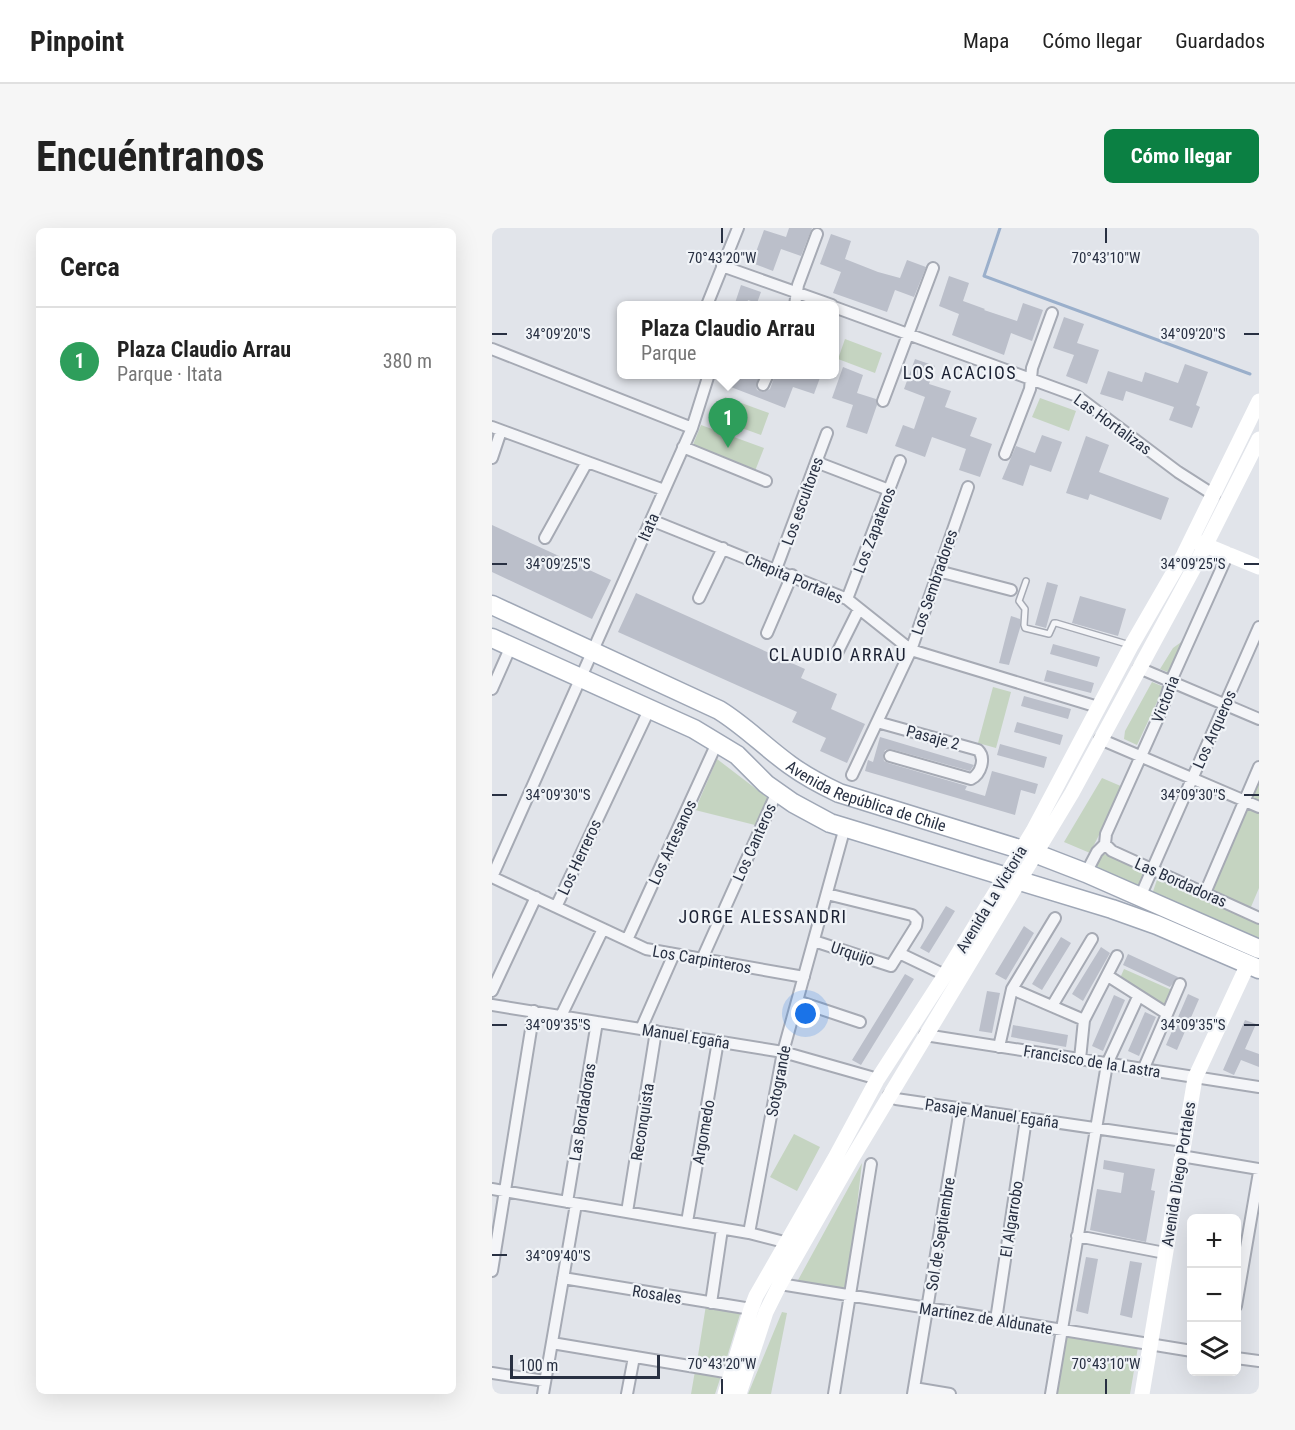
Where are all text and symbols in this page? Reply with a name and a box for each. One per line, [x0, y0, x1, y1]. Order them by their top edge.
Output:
text: Pinpoint [30, 25, 124, 58]
text: Mapa [963, 29, 1009, 53]
text: Cómo llegar [1042, 29, 1142, 53]
text: Guardados [1175, 29, 1265, 53]
button: Cómo llegar [1104, 129, 1259, 183]
text: Encuéntranos [36, 132, 265, 181]
text: 70°43'20"W [688, 249, 757, 267]
text: 70°43'10"W [1072, 249, 1141, 267]
text: Cerca [60, 252, 120, 282]
popup [617, 301, 839, 379]
text: Plaza Claudio Arrau [641, 316, 815, 341]
text: 34°09'20"S [525, 325, 591, 343]
text: 34°09'20"S [1160, 325, 1226, 343]
text: Plaza Claudio Arrau [117, 337, 291, 362]
text: Parque [641, 341, 696, 365]
text: 1 [74, 349, 85, 373]
text: 380 m [383, 349, 432, 373]
text: Parque · Itata [117, 362, 223, 386]
district label: LOS ACACIOS [903, 362, 1017, 383]
street label: Las Hortalizas [1070, 390, 1155, 459]
pin: 1 [708, 398, 748, 448]
street label: Los escultores [778, 455, 827, 548]
street label: Los Zapateros [849, 485, 900, 576]
street label: Itata [634, 510, 663, 544]
street label: Los Sembradores [908, 527, 961, 637]
street label: Chepita Portales [742, 549, 846, 608]
text: 34°09'25"S [525, 555, 591, 573]
text: 34°09'25"S [1160, 555, 1226, 573]
district label: CLAUDIO ARRAU [769, 644, 907, 665]
street label: Victoria [1148, 673, 1183, 725]
street label: Los Arqueros [1189, 687, 1240, 771]
street label: Pasaje 2 [904, 721, 962, 754]
street label: Avenida República de Chile [782, 756, 948, 836]
text: 34°09'30"S [525, 786, 591, 804]
text: 34°09'30"S [1160, 786, 1226, 804]
street label: Los Artesanos [645, 797, 700, 888]
street label: Los Canteros [729, 800, 780, 884]
street label: Los Herreros [554, 816, 605, 898]
street label: Avenida La Victoria [952, 842, 1031, 956]
street label: Las Bordadoras [1132, 854, 1230, 911]
district label: JORGE ALESSANDRI [678, 906, 848, 927]
street label: Urquijo [829, 938, 877, 969]
street label: Los Carpinteros [651, 941, 753, 978]
your location [791, 999, 820, 1028]
text: 34°09'35"S [525, 1016, 591, 1034]
text: 34°09'35"S [1160, 1016, 1226, 1034]
street label: Manuel Egaña [641, 1020, 731, 1053]
street label: Francisco de la Lastra [1022, 1041, 1162, 1082]
street label: Sotogrande [762, 1044, 795, 1118]
street label: Las Bordadoras [565, 1062, 600, 1162]
street label: Reconquista [627, 1082, 658, 1162]
street label: Pasaje Manuel Egaña [924, 1095, 1060, 1132]
street label: Argomedo [688, 1098, 719, 1166]
street label: Avenida Diego Portales [1158, 1100, 1199, 1248]
street label: Sol de Septiembre [922, 1176, 959, 1292]
street label: El Algarrobo [996, 1179, 1027, 1259]
map controls [1187, 1214, 1241, 1376]
button: + [1187, 1214, 1241, 1268]
text: 34°09'40"S [525, 1247, 591, 1265]
button: − [1187, 1268, 1241, 1322]
street label: Rosales [631, 1281, 683, 1308]
street label: Martínez de Aldunate [918, 1299, 1054, 1338]
button: layers [1187, 1322, 1241, 1376]
scale bar [510, 1352, 660, 1380]
text: 70°43'20"W [688, 1355, 757, 1373]
text: 70°43'10"W [1072, 1355, 1141, 1373]
text: 100 m [519, 1356, 558, 1375]

